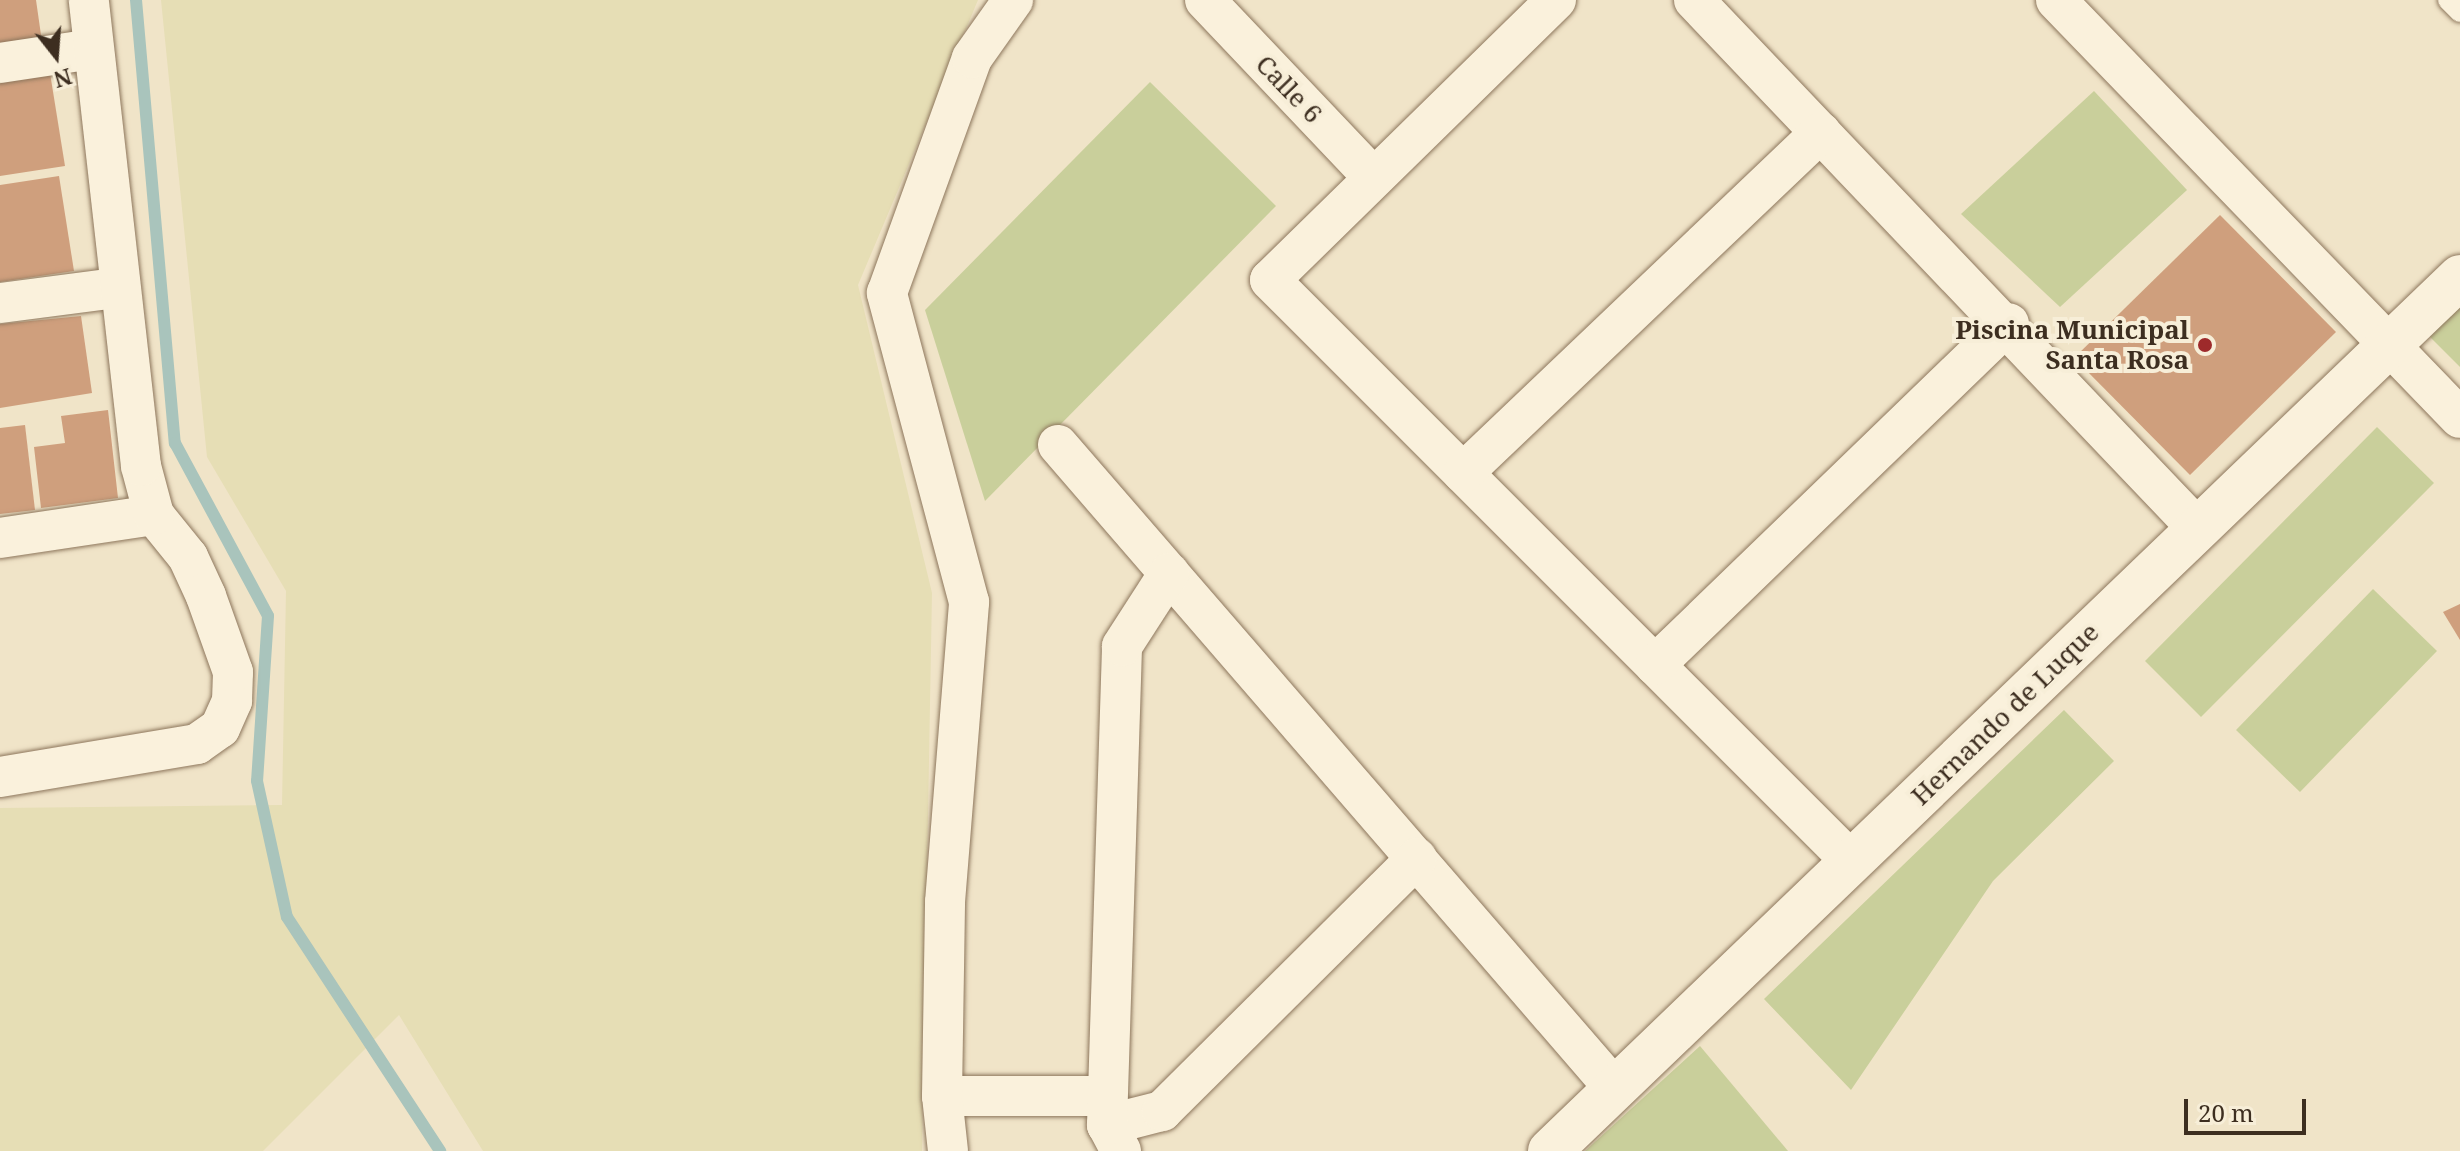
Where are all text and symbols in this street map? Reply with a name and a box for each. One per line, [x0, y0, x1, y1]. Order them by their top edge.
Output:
north arrow [16, 16, 96, 96]
street label: Calle 6 [1249, 49, 1329, 129]
text: N [50, 62, 76, 96]
place label: Piscina Municipal Santa Rosa [1955, 314, 2189, 376]
marker: Piscina Municipal Santa Rosa [2196, 336, 2214, 354]
street label: Hernando de Luque [1905, 617, 2105, 811]
scale bar [2188, 1083, 2310, 1133]
text: 20 m [2198, 1096, 2254, 1129]

